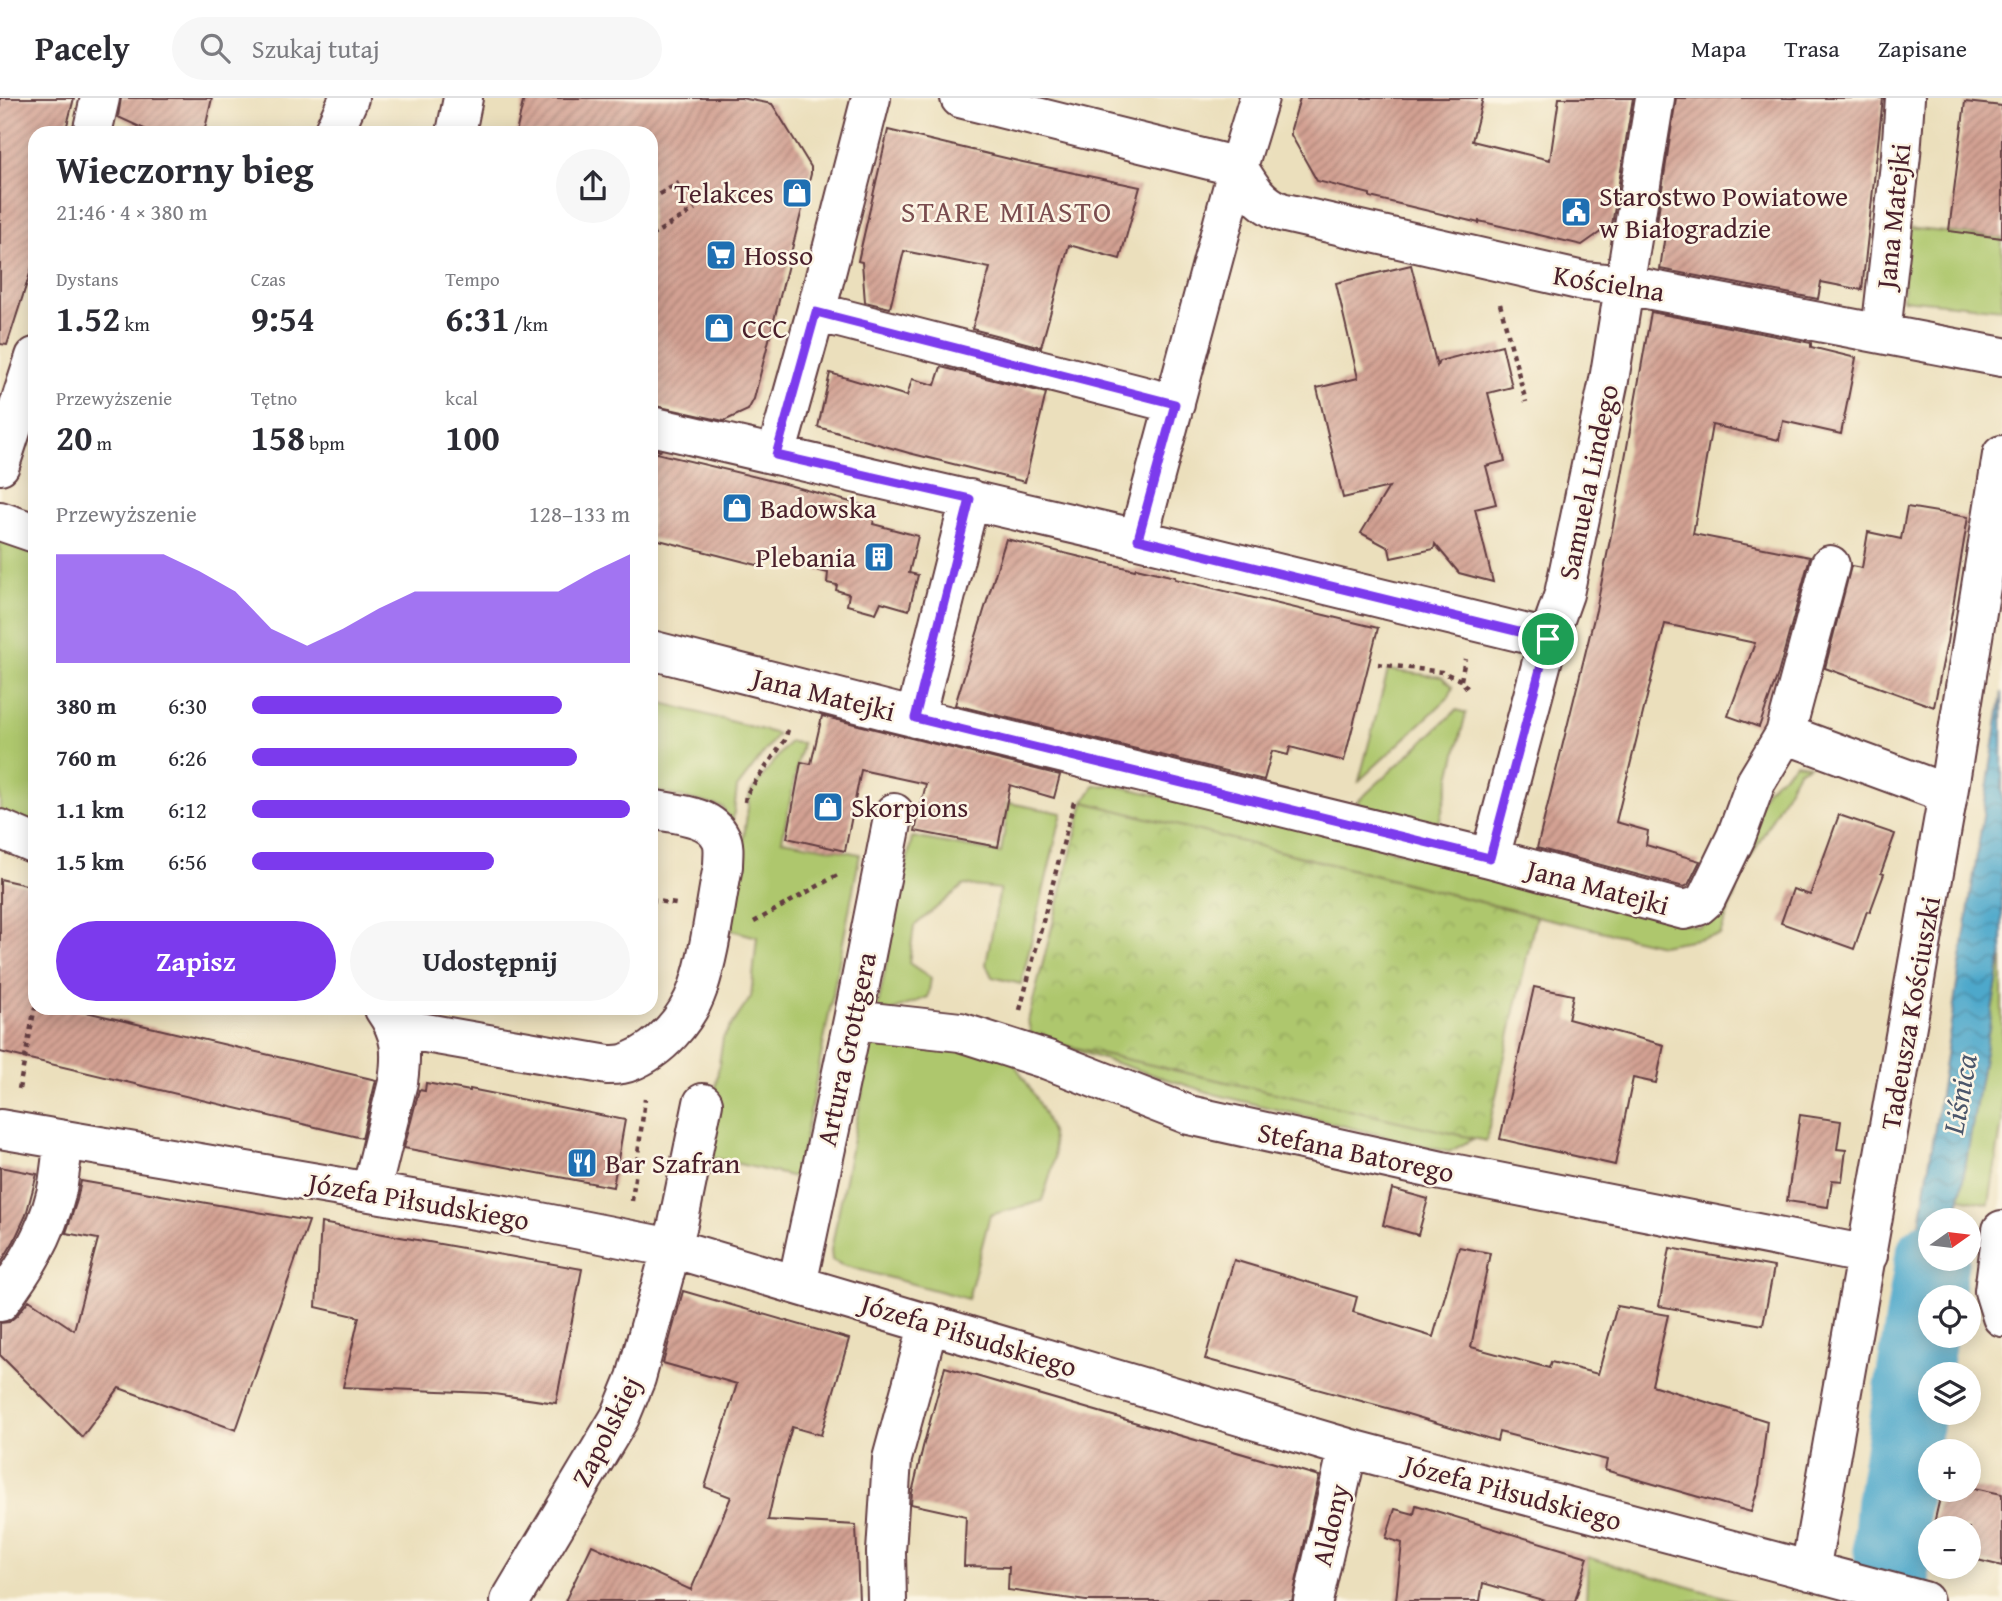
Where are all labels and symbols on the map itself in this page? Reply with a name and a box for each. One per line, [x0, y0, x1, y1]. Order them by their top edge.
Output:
street label: Jana Matejki [1864, 141, 1921, 294]
place label: Telakces [674, 172, 774, 213]
place label: Starostwo Powiatowe w Białogradzie [1599, 175, 1848, 248]
shop icon: Telakces [780, 176, 814, 210]
district label: STARE MIASTO [901, 189, 1113, 233]
public building icon: Starostwo Powiatowe w Białogradzie [1559, 195, 1593, 229]
place label: Hosso [744, 234, 813, 275]
supermarket icon: Hosso [704, 238, 738, 272]
street label: Kościelna [1550, 253, 1668, 312]
place label: CCC [742, 307, 788, 348]
shop icon: CCC [702, 311, 736, 345]
street label: Samuela Lindego [1547, 380, 1628, 583]
place label: Badowska [760, 487, 877, 528]
shop icon: Badowska [720, 491, 754, 525]
place label: Plebania [755, 536, 857, 577]
building icon: Plebania [862, 540, 896, 574]
pin [1518, 609, 1578, 669]
street label: Jana Matejki [745, 655, 900, 731]
place label: Skorpions [851, 786, 968, 827]
shop icon: Skorpions [811, 790, 845, 824]
street label: Jana Matejki [1519, 847, 1674, 925]
street label: Tadeusza Kościuszki [1869, 893, 1950, 1133]
street label: Artura Grottgera [805, 947, 886, 1150]
water label: Liśnica [1930, 1050, 1988, 1139]
street label: Stefana Batorego [1254, 1111, 1458, 1192]
place label: Bar Szafran [605, 1142, 740, 1183]
restaurant icon: Bar Szafran [565, 1146, 599, 1180]
street label: Józefa Piłsudskiego [302, 1160, 533, 1240]
north arrow [1918, 1208, 1981, 1270]
street label: Józefa Piłsudskiego [853, 1281, 1082, 1387]
street label: Zapolskiej [560, 1368, 651, 1493]
street label: Józefa Piłsudskiego [1397, 1442, 1627, 1540]
street label: Aldony [1300, 1479, 1359, 1570]

